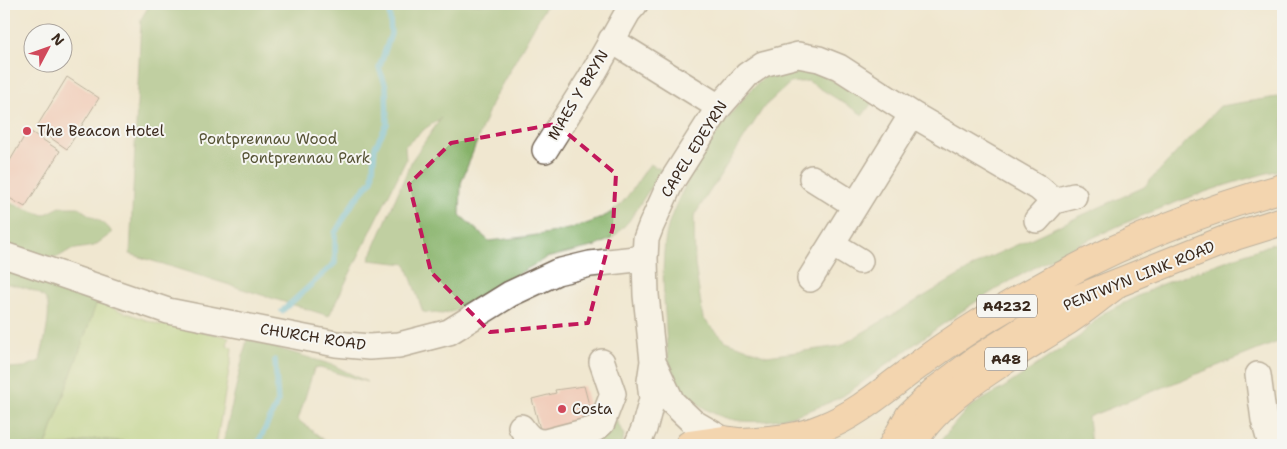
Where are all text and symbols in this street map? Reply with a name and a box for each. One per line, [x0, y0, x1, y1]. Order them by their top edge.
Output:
north arrow [22, 22, 72, 72]
text: N [47, 29, 68, 50]
street label: MAES Y BRYN [543, 46, 613, 144]
street label: CAPEL EDEYRN [656, 97, 732, 201]
place label: The Beacon Hotel [37, 121, 165, 141]
marker: The Beacon Hotel [21, 125, 33, 137]
park label: Pontprennau Wood [199, 129, 338, 149]
park label: Pontprennau Park [242, 148, 370, 168]
street label: PENTWYN LINK ROAD [1060, 236, 1218, 316]
road number: A4232 [977, 294, 1037, 318]
street label: CHURCH ROAD [259, 319, 367, 355]
road number: A48 [985, 348, 1027, 370]
place label: Costa [572, 399, 613, 419]
marker: Costa [556, 403, 568, 415]

